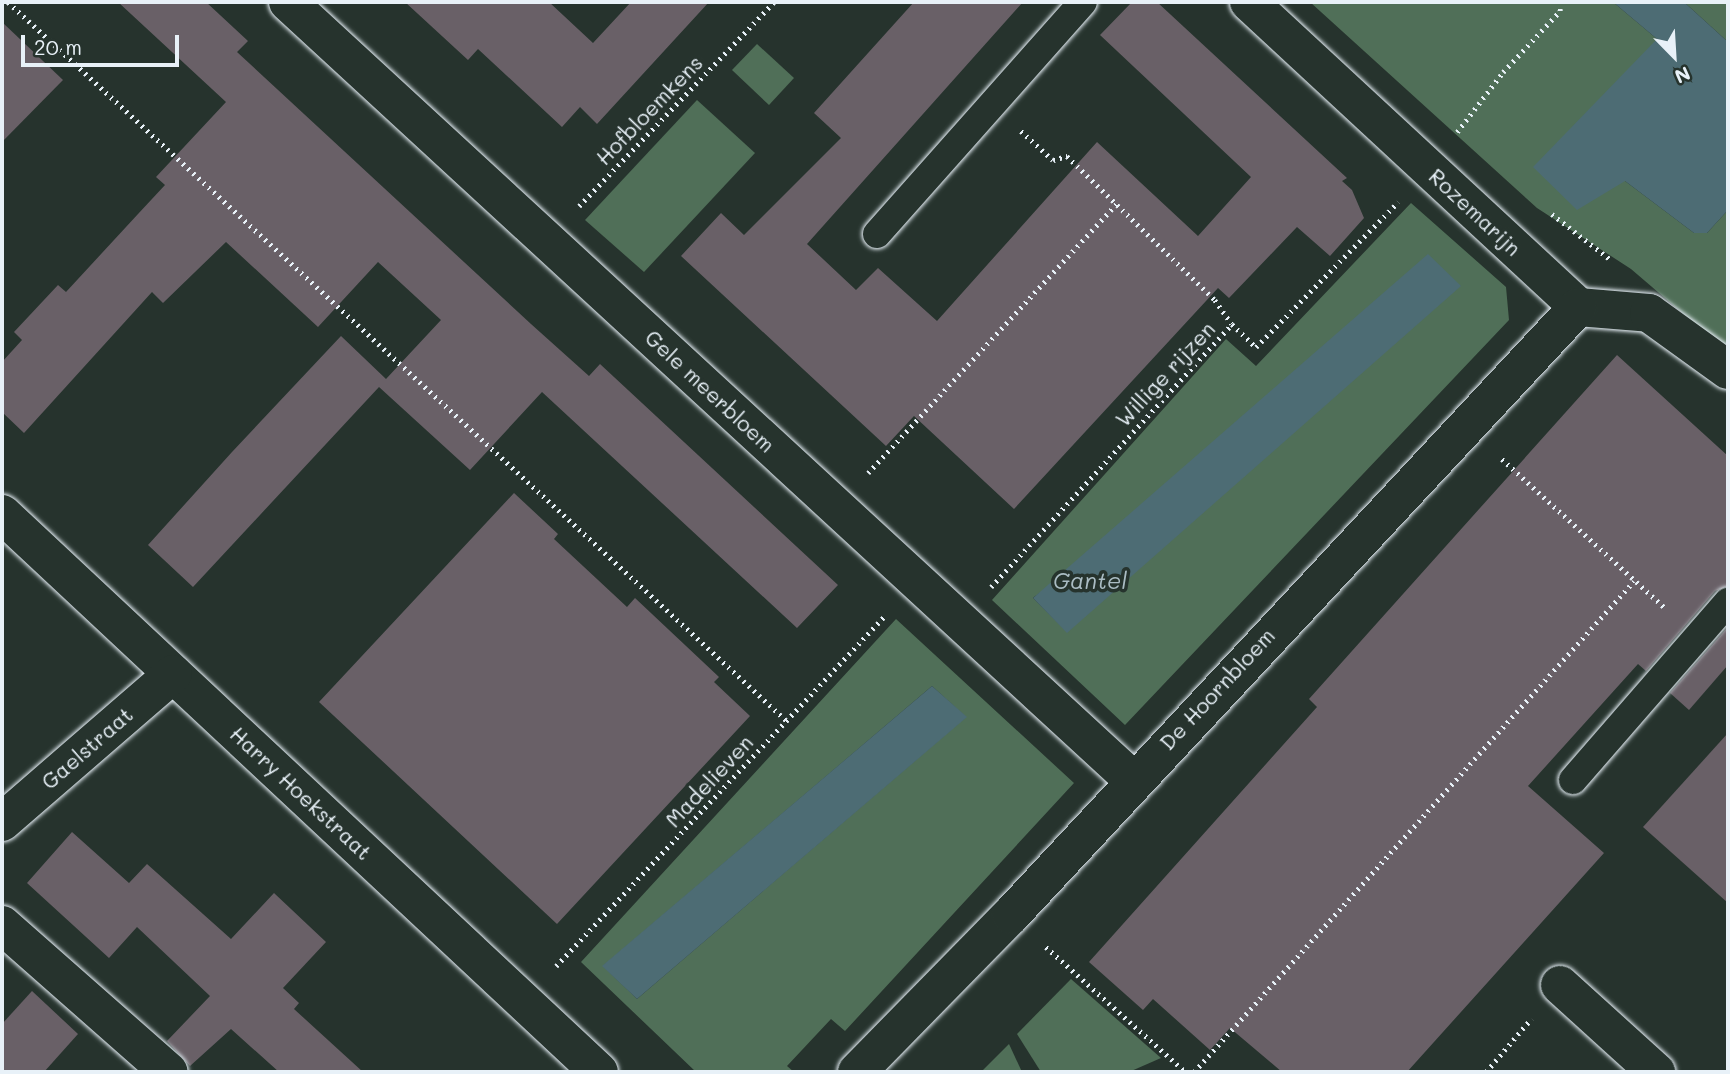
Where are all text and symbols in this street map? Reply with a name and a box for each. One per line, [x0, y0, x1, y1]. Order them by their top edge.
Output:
scale bar [24, 21, 182, 65]
north arrow [1639, 21, 1709, 91]
text: 20 m [34, 33, 82, 60]
street label: Hofbloemkens [590, 50, 708, 170]
text: N [1671, 61, 1694, 90]
street label: Rozemarijn [1424, 163, 1526, 261]
street label: Willige rijzen [1110, 316, 1220, 432]
street label: Gele meerbloem [640, 325, 780, 457]
water label: Gantel [1053, 566, 1127, 594]
street label: De Hoornbloem [1154, 623, 1280, 755]
street label: Gaelstraat [36, 702, 138, 794]
street label: Harry Hoekstraat [225, 721, 377, 865]
street label: Madelieven [660, 730, 758, 832]

